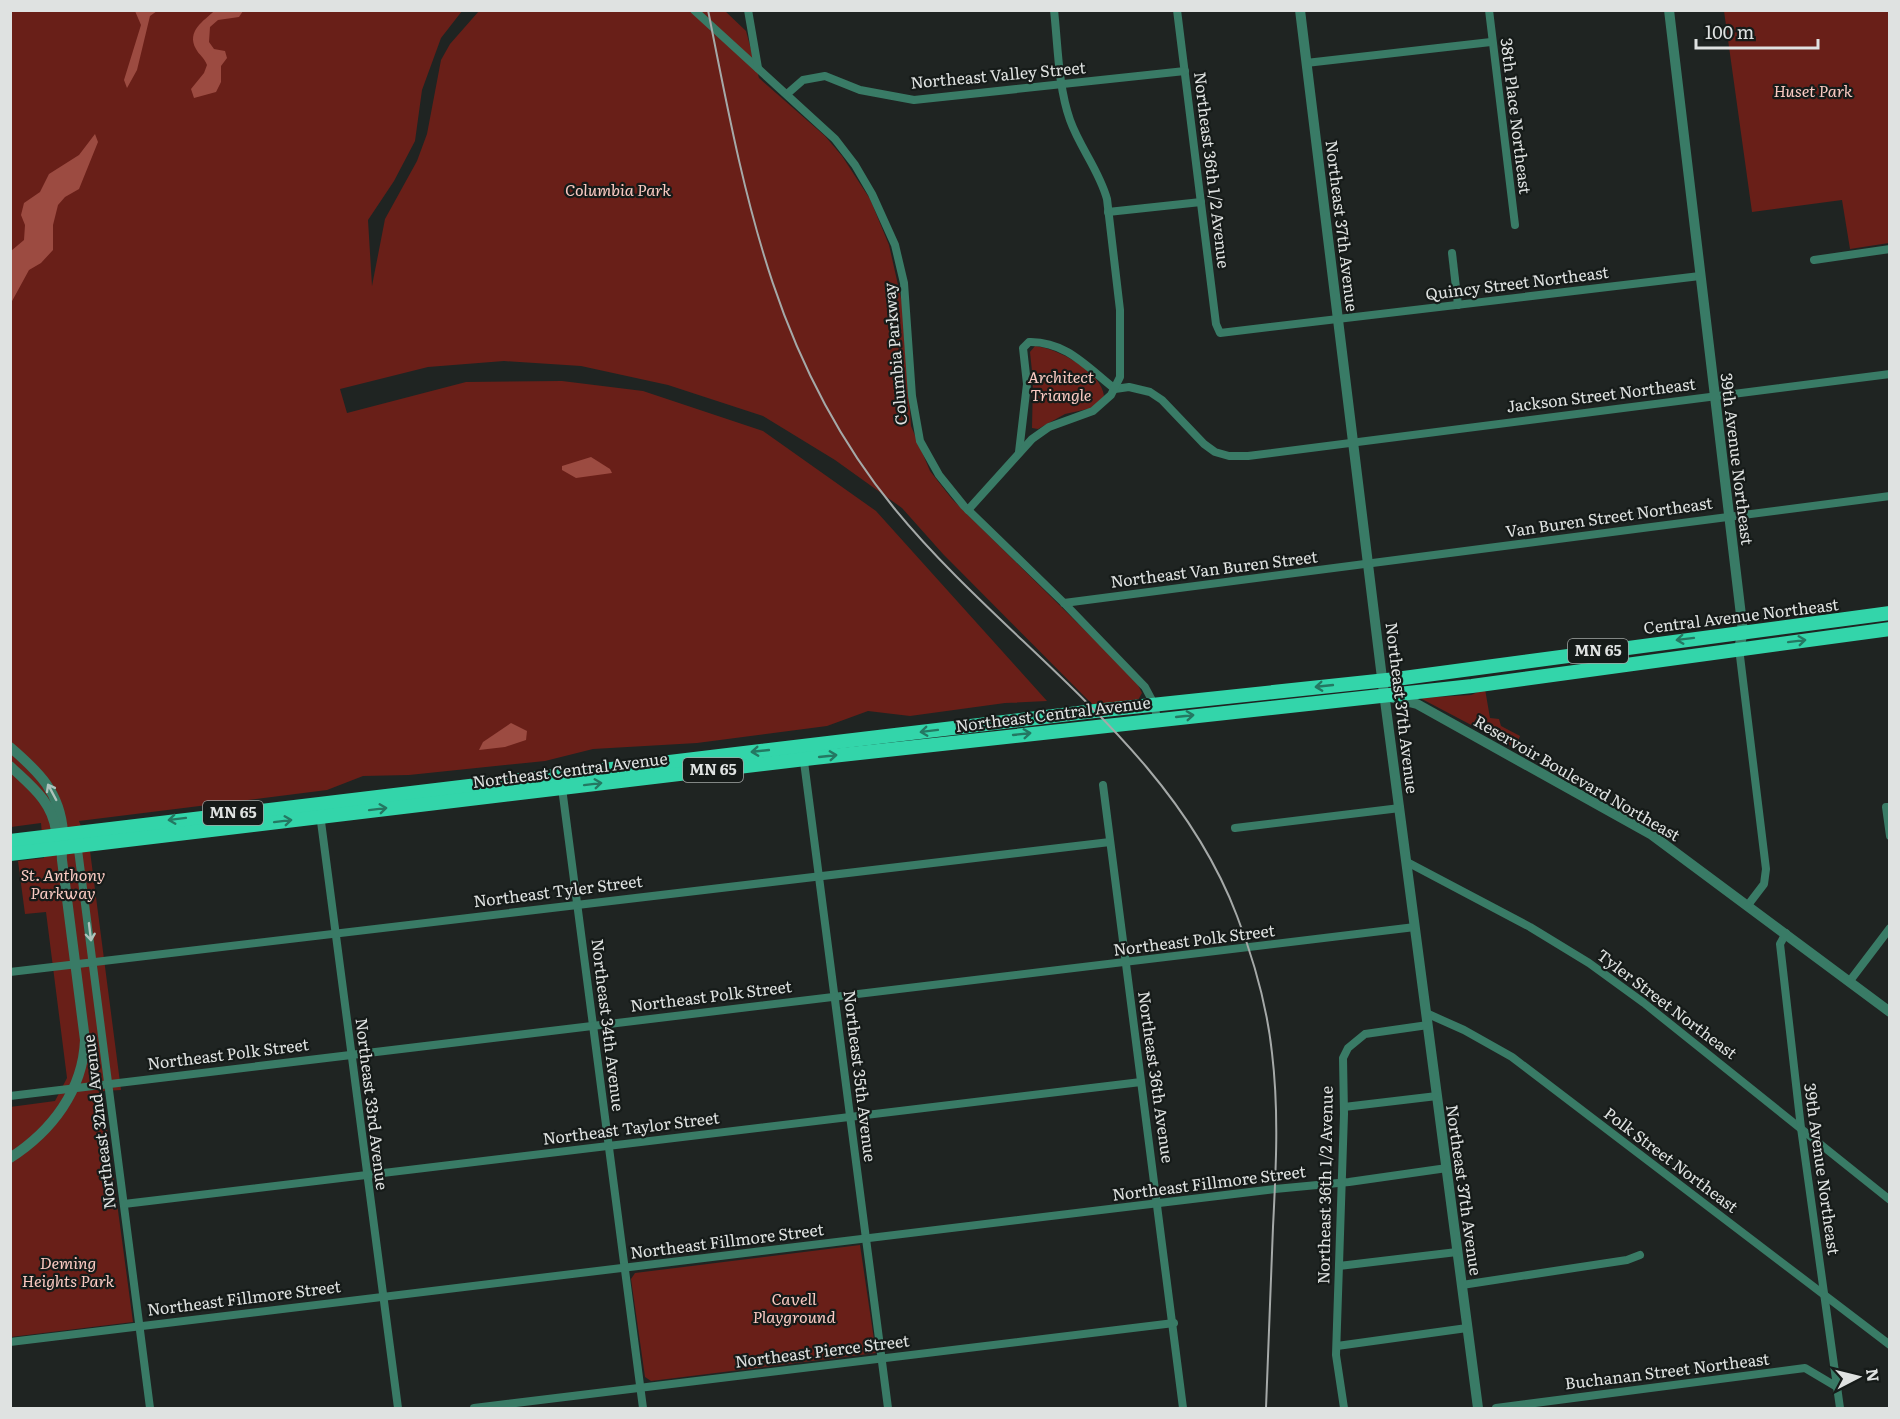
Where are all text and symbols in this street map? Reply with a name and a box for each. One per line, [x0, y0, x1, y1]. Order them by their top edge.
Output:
scale bar [1696, 12, 1818, 50]
text: 100 m [1705, 18, 1754, 45]
street label: 38th Place Northeast [1495, 36, 1539, 196]
street label: Northeast Valley Street [909, 54, 1087, 94]
street label: Northeast 36th 1/2 Avenue [1189, 70, 1237, 270]
park label: Huset Park [1773, 78, 1853, 102]
street label: Northeast 37th Avenue [1321, 139, 1365, 313]
park label: Columbia Park [565, 177, 671, 201]
street label: Quincy Street Northeast [1424, 259, 1610, 305]
street label: Columbia Parkway [876, 281, 912, 426]
park label: Architect Triangle [1028, 364, 1095, 406]
street label: Jackson Street Northeast [1505, 370, 1697, 418]
street label: 39th Avenue Northeast [1716, 371, 1761, 547]
street label: Van Buren Street Northeast [1504, 490, 1714, 542]
street label: Northeast Van Buren Street [1109, 543, 1319, 593]
street label: Central Avenue Northeast [1642, 591, 1840, 639]
street label: Northeast 37th Avenue [1381, 621, 1425, 795]
one-way arrow [1676, 634, 1696, 645]
one-way arrow [1786, 635, 1806, 646]
road number: MN 65 [1568, 639, 1628, 663]
one-way arrow [1315, 681, 1335, 692]
street label: Northeast Central Avenue [954, 689, 1152, 737]
street label: Reservoir Boulevard Northeast [1470, 708, 1686, 846]
one-way arrow [1175, 710, 1195, 721]
one-way arrow [920, 726, 939, 737]
one-way arrow [1011, 728, 1031, 739]
street label: Northeast Central Avenue [471, 745, 669, 793]
one-way arrow [751, 746, 771, 757]
one-way arrow [818, 750, 837, 761]
road number: MN 65 [683, 758, 743, 782]
one-way arrow [582, 778, 602, 789]
one-way arrow [46, 783, 57, 801]
road number: MN 65 [203, 801, 263, 825]
one-way arrow [368, 803, 388, 814]
one-way arrow [167, 814, 187, 825]
one-way arrow [272, 815, 292, 826]
park label: St. Anthony Parkway [21, 862, 105, 904]
street label: Northeast Tyler Street [472, 868, 644, 912]
street label: Northeast Polk Street [1112, 917, 1277, 961]
one-way arrow [84, 921, 95, 941]
street label: Northeast 34th Avenue [587, 937, 631, 1113]
street label: Tyler Street Northeast [1592, 942, 1743, 1064]
street label: Northeast Polk Street [629, 973, 794, 1017]
street label: Northeast 35th Avenue [839, 989, 883, 1163]
street label: Northeast 36th Avenue [1133, 989, 1181, 1164]
street label: Northeast 33rd Avenue [351, 1016, 395, 1191]
street label: Northeast Polk Street [146, 1031, 311, 1075]
street label: Northeast 32nd Avenue [75, 1033, 121, 1211]
street label: 39th Avenue Northeast [1799, 1081, 1847, 1257]
street label: Northeast 36th 1/2 Avenue [1310, 1086, 1338, 1284]
street label: Polk Street Northeast [1599, 1101, 1744, 1218]
street label: Northeast 37th Avenue [1441, 1103, 1489, 1277]
street label: Northeast Taylor Street [541, 1104, 721, 1150]
street label: Northeast Fillmore Street [1111, 1158, 1308, 1206]
street label: Northeast Fillmore Street [629, 1216, 826, 1264]
park label: Deming Heights Park [22, 1250, 114, 1292]
street label: Northeast Fillmore Street [146, 1273, 343, 1321]
park label: Cavell Playground [752, 1286, 836, 1328]
street label: Northeast Pierce Street [733, 1327, 911, 1373]
street label: Buchanan Street Northeast [1563, 1345, 1771, 1394]
north arrow [1828, 1347, 1888, 1407]
text: N [1861, 1367, 1887, 1383]

